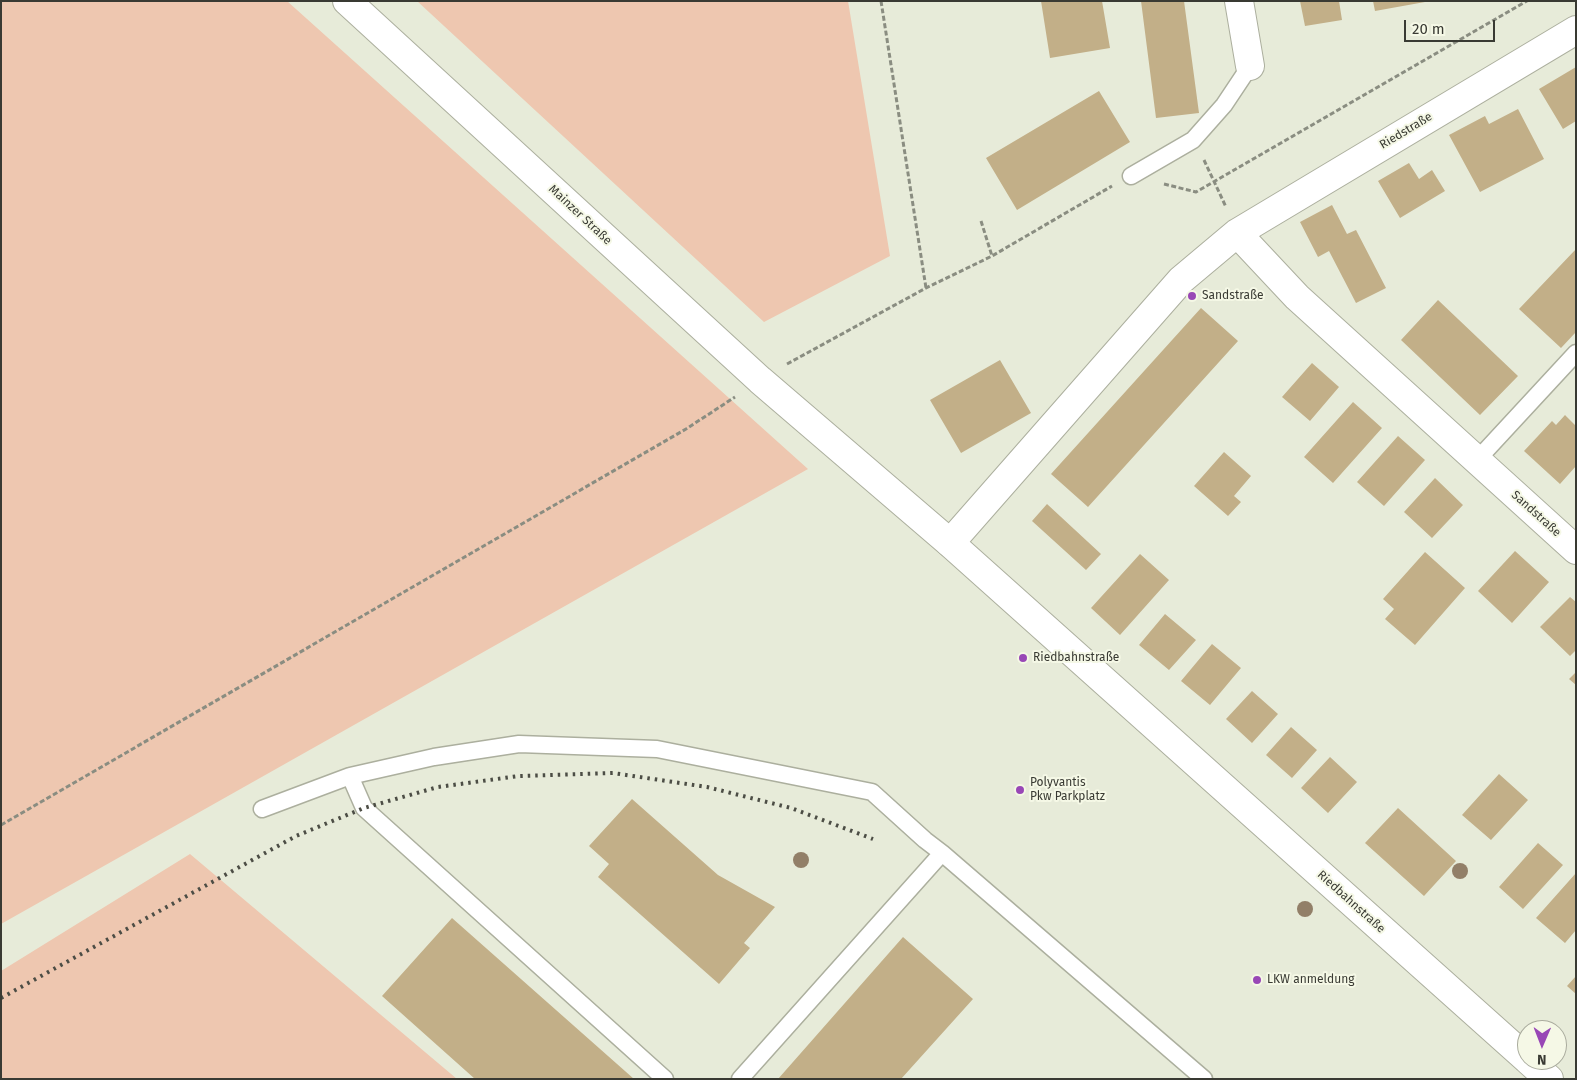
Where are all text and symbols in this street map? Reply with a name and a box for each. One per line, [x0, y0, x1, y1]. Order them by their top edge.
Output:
scale bar [1407, 10, 1498, 42]
text: 20 m [1412, 20, 1445, 38]
street label: Riedstraße [1377, 110, 1435, 152]
street label: Mainzer Straße [545, 182, 615, 248]
place label: Sandstraße [1202, 289, 1264, 303]
marker: Sandstraße [1186, 290, 1198, 302]
street label: Sandstraße [1508, 488, 1564, 540]
place label: Riedbahnstraße [1033, 651, 1119, 665]
marker: Riedbahnstraße [1017, 652, 1029, 664]
place label: Polyvantis Pkw Parkplatz [1030, 776, 1105, 804]
marker: Polyvantis Pkw Parkplatz [1014, 784, 1026, 796]
street label: Riedbahnstraße [1314, 868, 1388, 936]
place label: LKW anmeldung [1267, 973, 1354, 987]
marker: LKW anmeldung [1251, 974, 1263, 986]
north arrow [1517, 1020, 1567, 1070]
text: N [1537, 1051, 1547, 1068]

